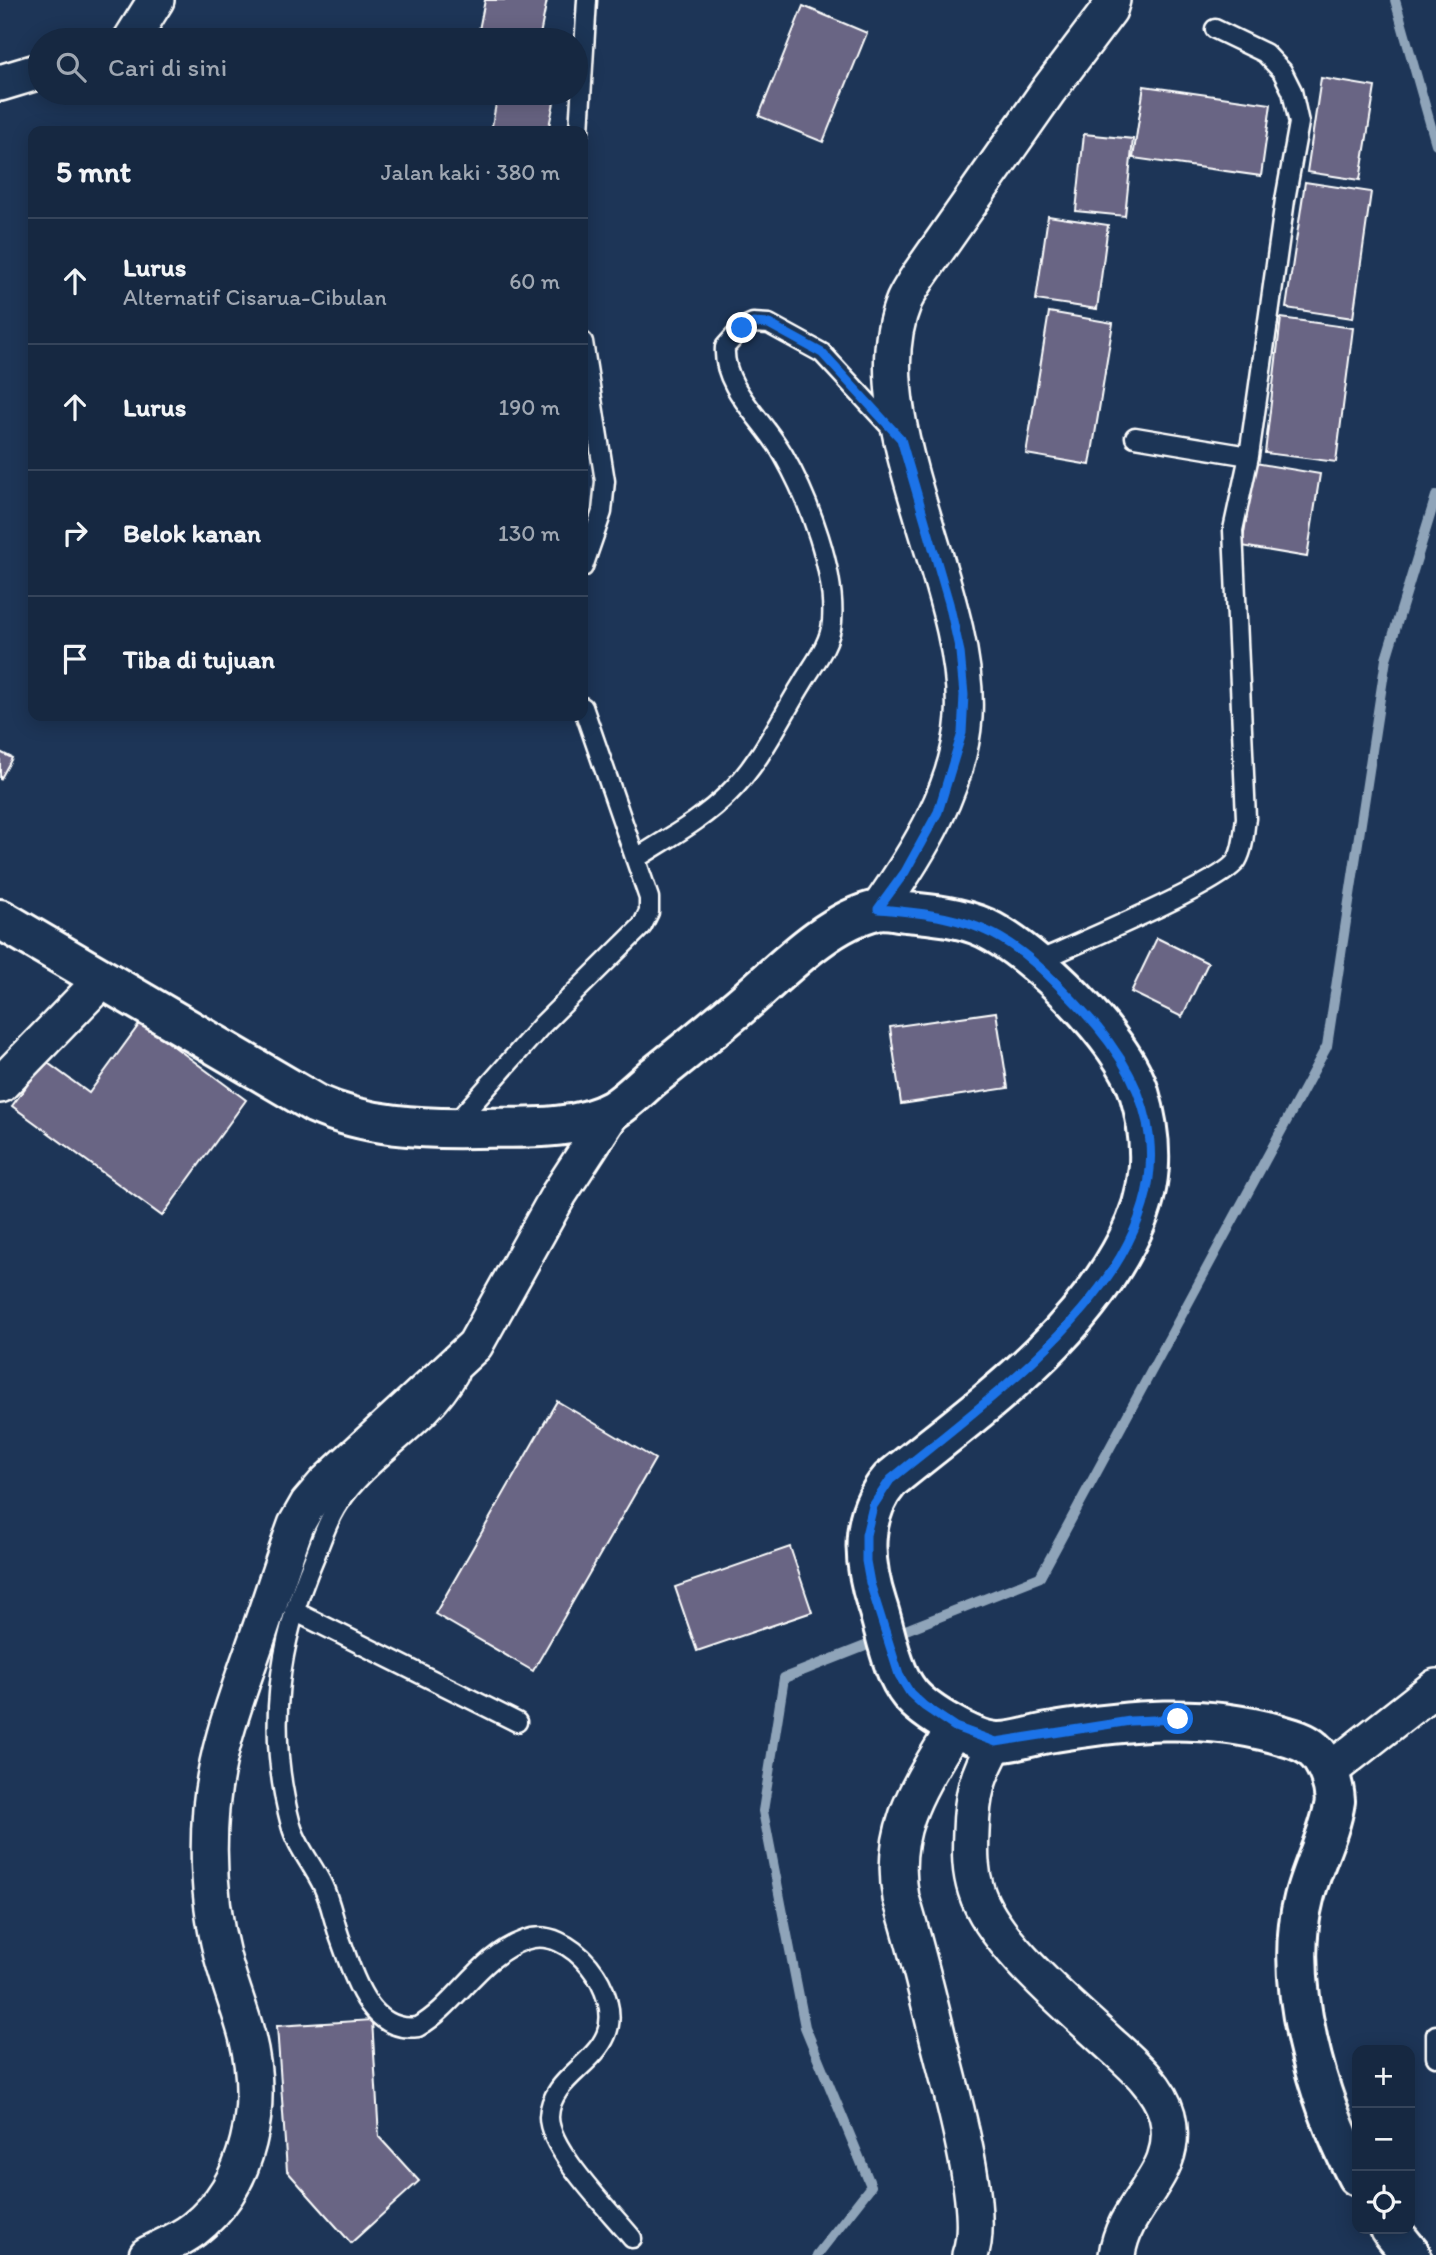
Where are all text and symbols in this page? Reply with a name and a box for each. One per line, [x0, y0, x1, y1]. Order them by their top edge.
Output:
search box [28, 28, 588, 105]
icon: search [52, 48, 90, 86]
text: Cari di sini [108, 51, 227, 83]
text: 5 mnt [56, 153, 131, 190]
text: Jalan kaki · 380 m [381, 158, 560, 186]
text: Lurus [123, 251, 186, 283]
icon: ahead [56, 262, 94, 300]
text: 60 m [509, 267, 560, 295]
text: Alternatif Cisarua-Cibulan [123, 283, 387, 311]
route end [726, 312, 757, 343]
icon: ahead [56, 388, 94, 426]
text: Lurus [123, 391, 186, 423]
text: 190 m [499, 393, 560, 421]
icon: right [56, 514, 94, 552]
text: Belok kanan [123, 517, 261, 549]
text: 130 m [498, 519, 560, 547]
icon: arrive [56, 640, 94, 678]
text: Tiba di tujuan [123, 643, 275, 675]
route start [1162, 1703, 1193, 1734]
map controls [1352, 2045, 1415, 2234]
button: + [1352, 2045, 1415, 2108]
button: − [1352, 2108, 1415, 2171]
button: locate [1352, 2171, 1415, 2234]

